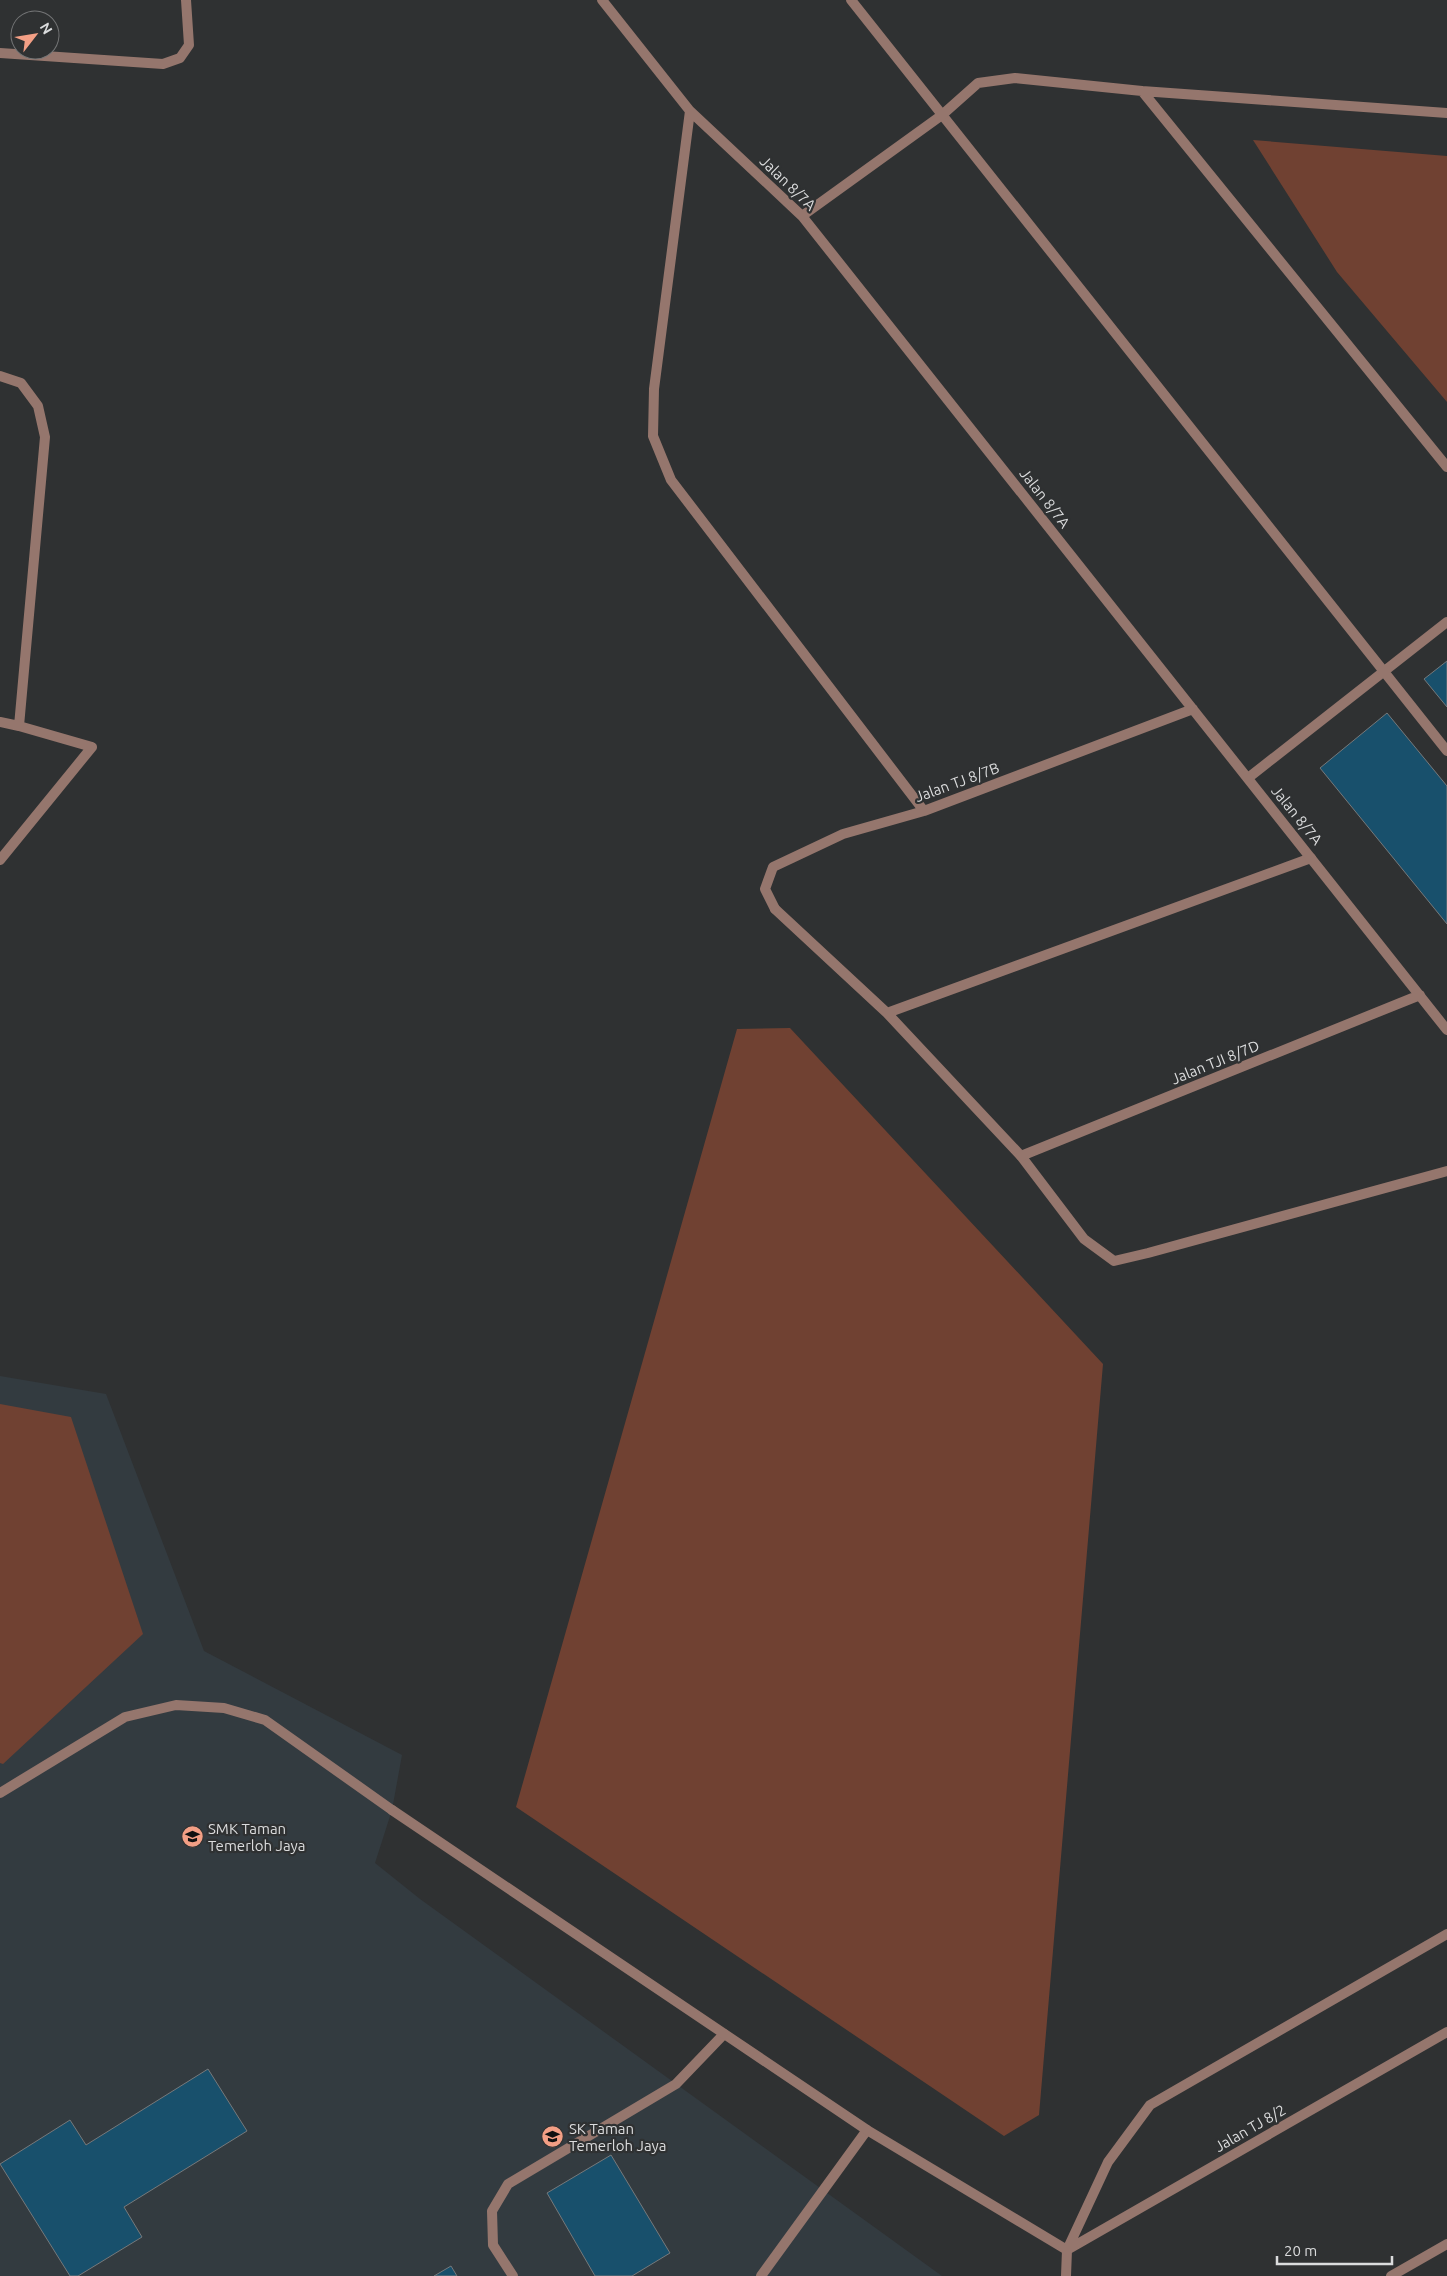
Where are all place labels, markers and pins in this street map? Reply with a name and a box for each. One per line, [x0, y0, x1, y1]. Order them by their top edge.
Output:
place label: SMK Taman Temerloh Jaya [208, 1820, 306, 1854]
school or university icon: SMK Taman Temerloh Jaya [180, 1825, 204, 1849]
place label: SK Taman Temerloh Jaya [569, 2120, 667, 2154]
school or university icon: SK Taman Temerloh Jaya [541, 2125, 565, 2149]

